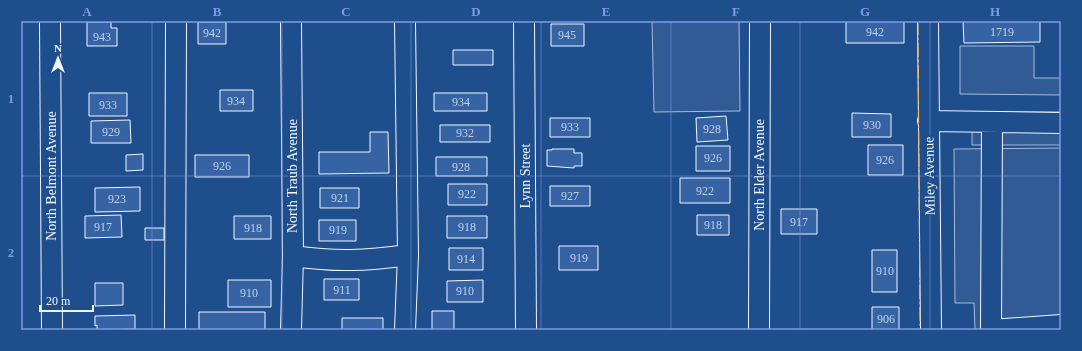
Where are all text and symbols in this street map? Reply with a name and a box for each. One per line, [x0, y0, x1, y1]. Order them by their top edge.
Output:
text: A [82, 4, 92, 19]
text: B [213, 4, 222, 19]
text: C [341, 4, 351, 19]
text: D [471, 4, 481, 19]
text: E [602, 4, 610, 19]
text: F [732, 4, 740, 19]
text: G [860, 4, 870, 19]
text: H [990, 4, 1000, 19]
house number: 942 [866, 25, 884, 39]
house number: 1719 [990, 25, 1014, 39]
house number: 942 [203, 26, 221, 40]
house number: 945 [558, 28, 576, 42]
house number: 943 [93, 30, 111, 44]
north arrow [38, 38, 78, 78]
text: N [54, 42, 62, 54]
text: 1 [8, 91, 14, 106]
house number: 934 [227, 94, 245, 108]
house number: 934 [452, 95, 470, 109]
house number: 933 [99, 98, 117, 112]
street label: North Belmont Avenue [44, 111, 59, 241]
house number: 930 [863, 118, 881, 132]
street label: North Traub Avenue [285, 119, 300, 233]
street label: North Elder Avenue [752, 119, 767, 231]
house number: 933 [561, 120, 579, 134]
house number: 928 [703, 122, 721, 136]
house number: 929 [102, 125, 120, 139]
house number: 932 [456, 126, 474, 140]
street label: Miley Avenue [921, 137, 938, 215]
street label: Lynn Street [518, 143, 533, 208]
house number: 926 [704, 151, 722, 165]
house number: 926 [876, 153, 894, 167]
house number: 926 [213, 159, 231, 173]
house number: 928 [452, 160, 470, 174]
house number: 922 [696, 184, 714, 198]
house number: 922 [458, 187, 476, 201]
house number: 927 [561, 189, 579, 203]
house number: 921 [331, 191, 349, 205]
house number: 923 [108, 192, 126, 206]
house number: 917 [790, 215, 808, 229]
house number: 918 [704, 218, 722, 232]
house number: 917 [94, 220, 112, 234]
house number: 918 [458, 220, 476, 234]
house number: 918 [244, 221, 262, 235]
house number: 919 [329, 223, 347, 237]
text: 2 [8, 245, 14, 260]
house number: 919 [570, 251, 588, 265]
house number: 914 [457, 252, 475, 266]
house number: 910 [876, 264, 894, 278]
house number: 911 [333, 283, 351, 297]
house number: 910 [456, 284, 474, 298]
house number: 910 [240, 286, 258, 300]
scale bar [40, 287, 93, 313]
text: 20 m [46, 294, 71, 308]
house number: 906 [877, 312, 895, 326]

